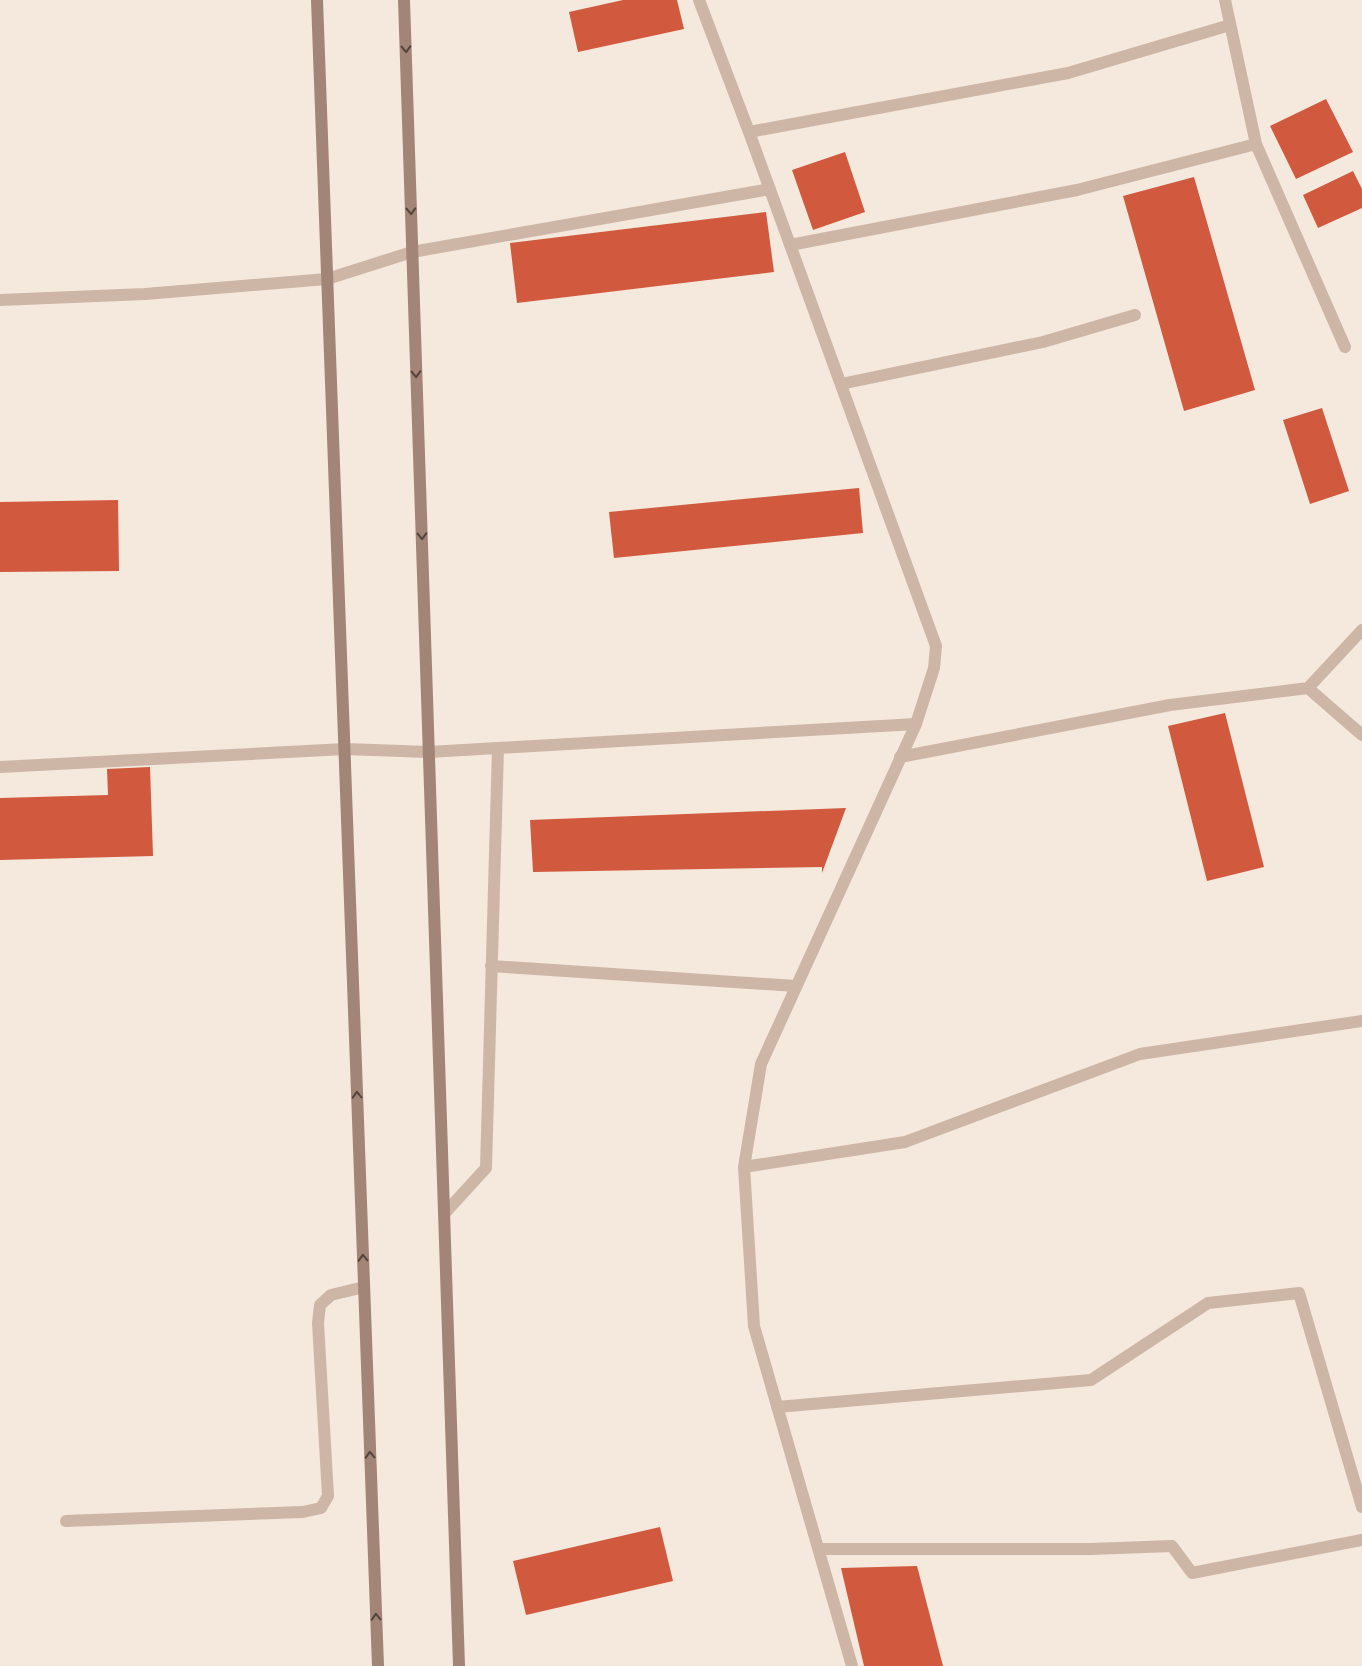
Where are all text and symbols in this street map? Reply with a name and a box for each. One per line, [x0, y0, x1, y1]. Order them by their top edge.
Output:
one-way arrow [400, 45, 411, 53]
one-way arrow [406, 208, 416, 215]
one-way arrow [411, 370, 422, 378]
one-way arrow [416, 532, 427, 540]
one-way arrow [352, 1091, 362, 1098]
one-way arrow [358, 1253, 368, 1261]
one-way arrow [365, 1451, 375, 1458]
one-way arrow [370, 1613, 381, 1621]

